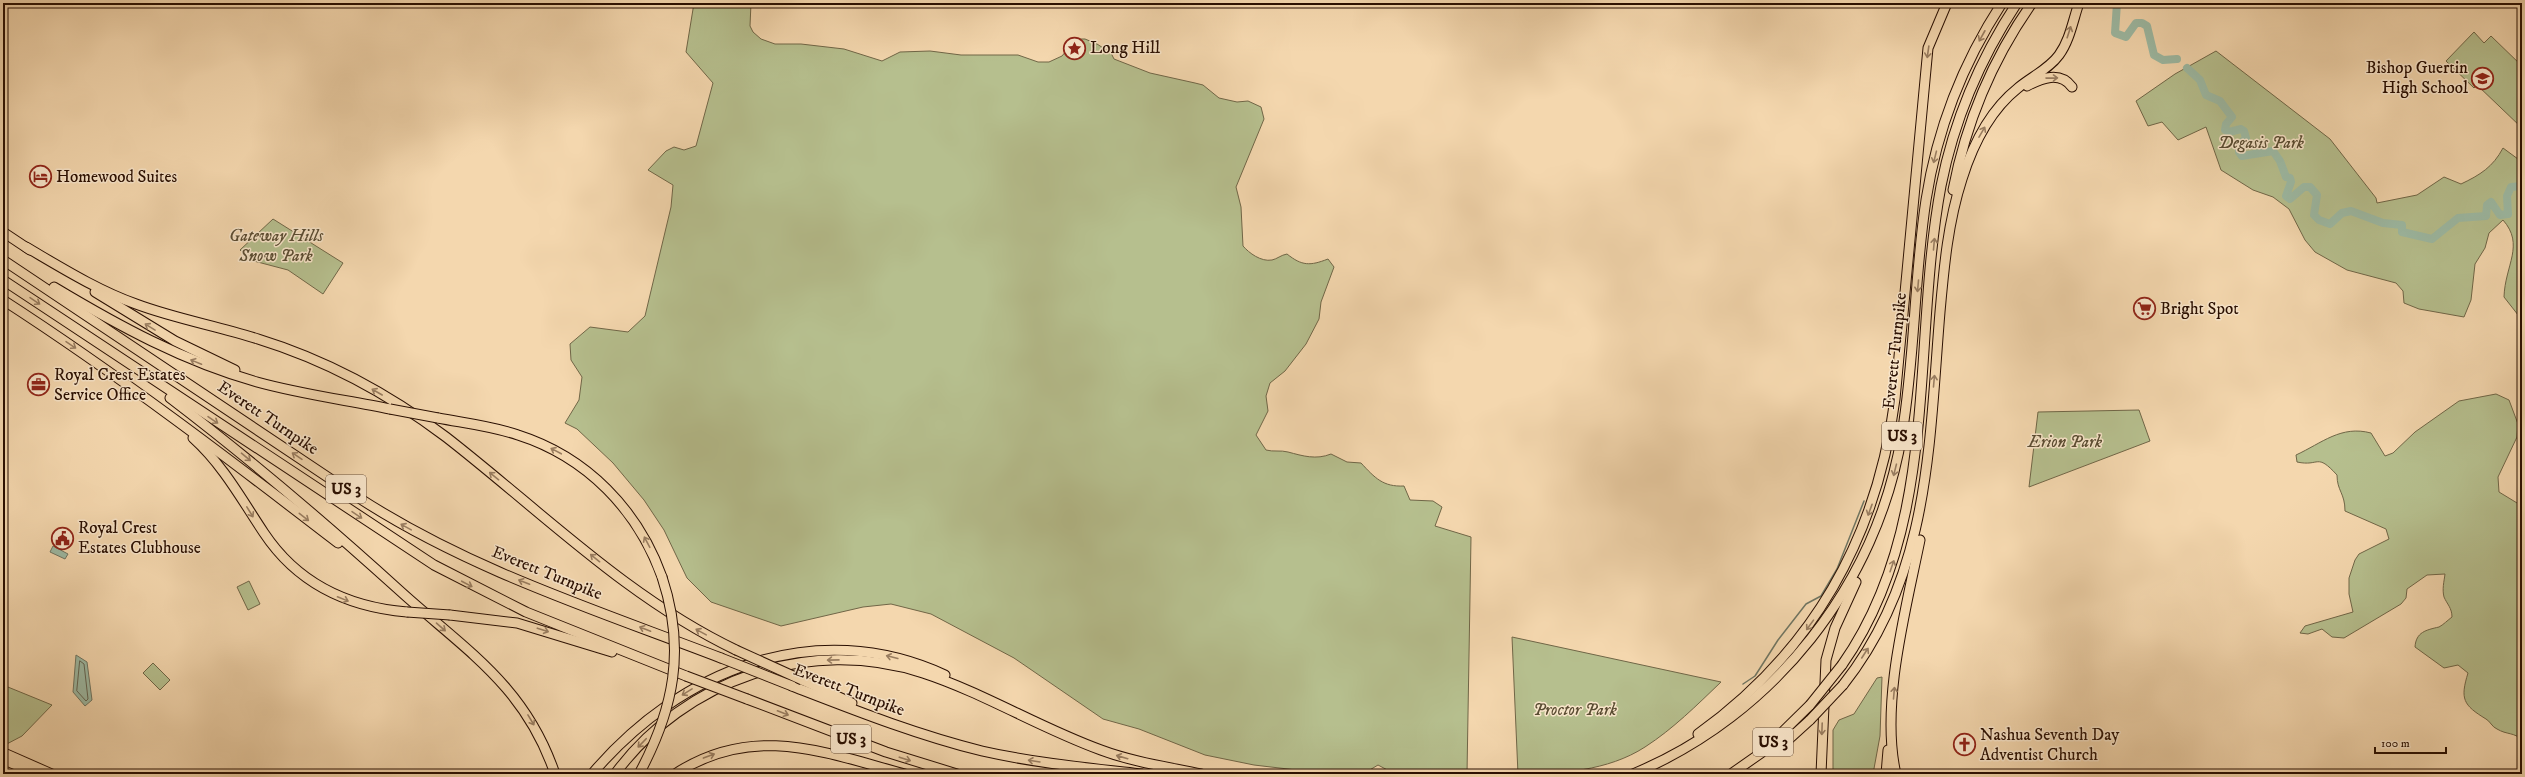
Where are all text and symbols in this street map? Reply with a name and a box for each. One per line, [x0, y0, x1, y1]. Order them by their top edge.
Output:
one-way arrow [2066, 26, 2074, 38]
one-way arrow [1977, 30, 1985, 42]
place icon: Long Hill [1061, 35, 1087, 61]
place label: Long Hill [1090, 37, 1160, 59]
one-way arrow [1924, 45, 1932, 58]
place label: Bishop Guertin High School [2366, 57, 2468, 99]
school or university icon: Bishop Guertin High School [2470, 65, 2496, 91]
one-way arrow [2046, 74, 2059, 82]
one-way arrow [1978, 126, 1986, 138]
park label: Degasis Park [2218, 132, 2305, 154]
one-way arrow [1930, 150, 1938, 163]
hotel icon: Homewood Suites [28, 164, 54, 190]
place label: Homewood Suites [56, 166, 177, 188]
park label: Gateway Hills Snow Park [229, 225, 324, 267]
one-way arrow [1931, 238, 1938, 251]
one-way arrow [1914, 279, 1921, 292]
street label: Everett Turnpike [1878, 291, 1912, 411]
supermarket icon: Bright Spot [2132, 296, 2158, 322]
one-way arrow [30, 297, 41, 305]
place label: Bright Spot [2160, 298, 2239, 320]
one-way arrow [144, 322, 156, 330]
one-way arrow [65, 341, 76, 349]
one-way arrow [191, 357, 203, 365]
place label: Royal Crest Estates Service Office [54, 364, 186, 406]
office icon: Royal Crest Estates Service Office [25, 372, 51, 398]
one-way arrow [1931, 375, 1938, 388]
street label: Everett Turnpike [213, 376, 323, 460]
one-way arrow [371, 387, 383, 395]
one-way arrow [208, 416, 219, 424]
road number: US 3 [1882, 422, 1922, 450]
park label: Erion Park [2027, 431, 2103, 453]
one-way arrow [550, 447, 562, 454]
one-way arrow [241, 452, 252, 461]
one-way arrow [291, 452, 303, 460]
one-way arrow [1890, 463, 1898, 476]
one-way arrow [488, 471, 499, 480]
road number: US 3 [326, 475, 366, 503]
one-way arrow [1865, 504, 1873, 516]
one-way arrow [247, 506, 255, 518]
one-way arrow [351, 511, 362, 520]
one-way arrow [299, 512, 310, 521]
place label: Royal Crest Estates Clubhouse [78, 517, 201, 559]
one-way arrow [400, 522, 412, 530]
public building icon: Royal Crest Estates Clubhouse [49, 525, 75, 551]
one-way arrow [642, 536, 650, 548]
street label: Everett Turnpike [488, 541, 606, 605]
one-way arrow [589, 554, 600, 562]
one-way arrow [1888, 561, 1896, 573]
one-way arrow [518, 578, 530, 586]
one-way arrow [461, 580, 473, 588]
one-way arrow [337, 596, 349, 603]
one-way arrow [1805, 619, 1814, 630]
one-way arrow [436, 622, 447, 631]
one-way arrow [639, 625, 651, 633]
one-way arrow [536, 627, 549, 634]
one-way arrow [695, 628, 707, 635]
one-way arrow [1862, 647, 1870, 659]
one-way arrow [886, 652, 899, 660]
one-way arrow [827, 656, 840, 664]
street label: Everett Turnpike [790, 659, 908, 721]
one-way arrow [1890, 687, 1897, 700]
one-way arrow [682, 688, 693, 696]
park label: Proctor Park [1533, 699, 1618, 721]
one-way arrow [777, 710, 789, 718]
one-way arrow [527, 714, 535, 725]
one-way arrow [1818, 722, 1826, 735]
place label: Nashua Seventh Day Adventist Church [1980, 724, 2120, 766]
road number: US 3 [831, 725, 871, 753]
road number: US 3 [1753, 728, 1793, 756]
scale bar [2375, 729, 2446, 755]
church icon: Nashua Seventh Day Adventist Church [1951, 732, 1977, 758]
text: 100 m [2381, 736, 2410, 751]
one-way arrow [637, 738, 647, 748]
one-way arrow [703, 752, 715, 760]
one-way arrow [1116, 753, 1129, 760]
one-way arrow [899, 755, 911, 763]
one-way arrow [1028, 757, 1041, 765]

